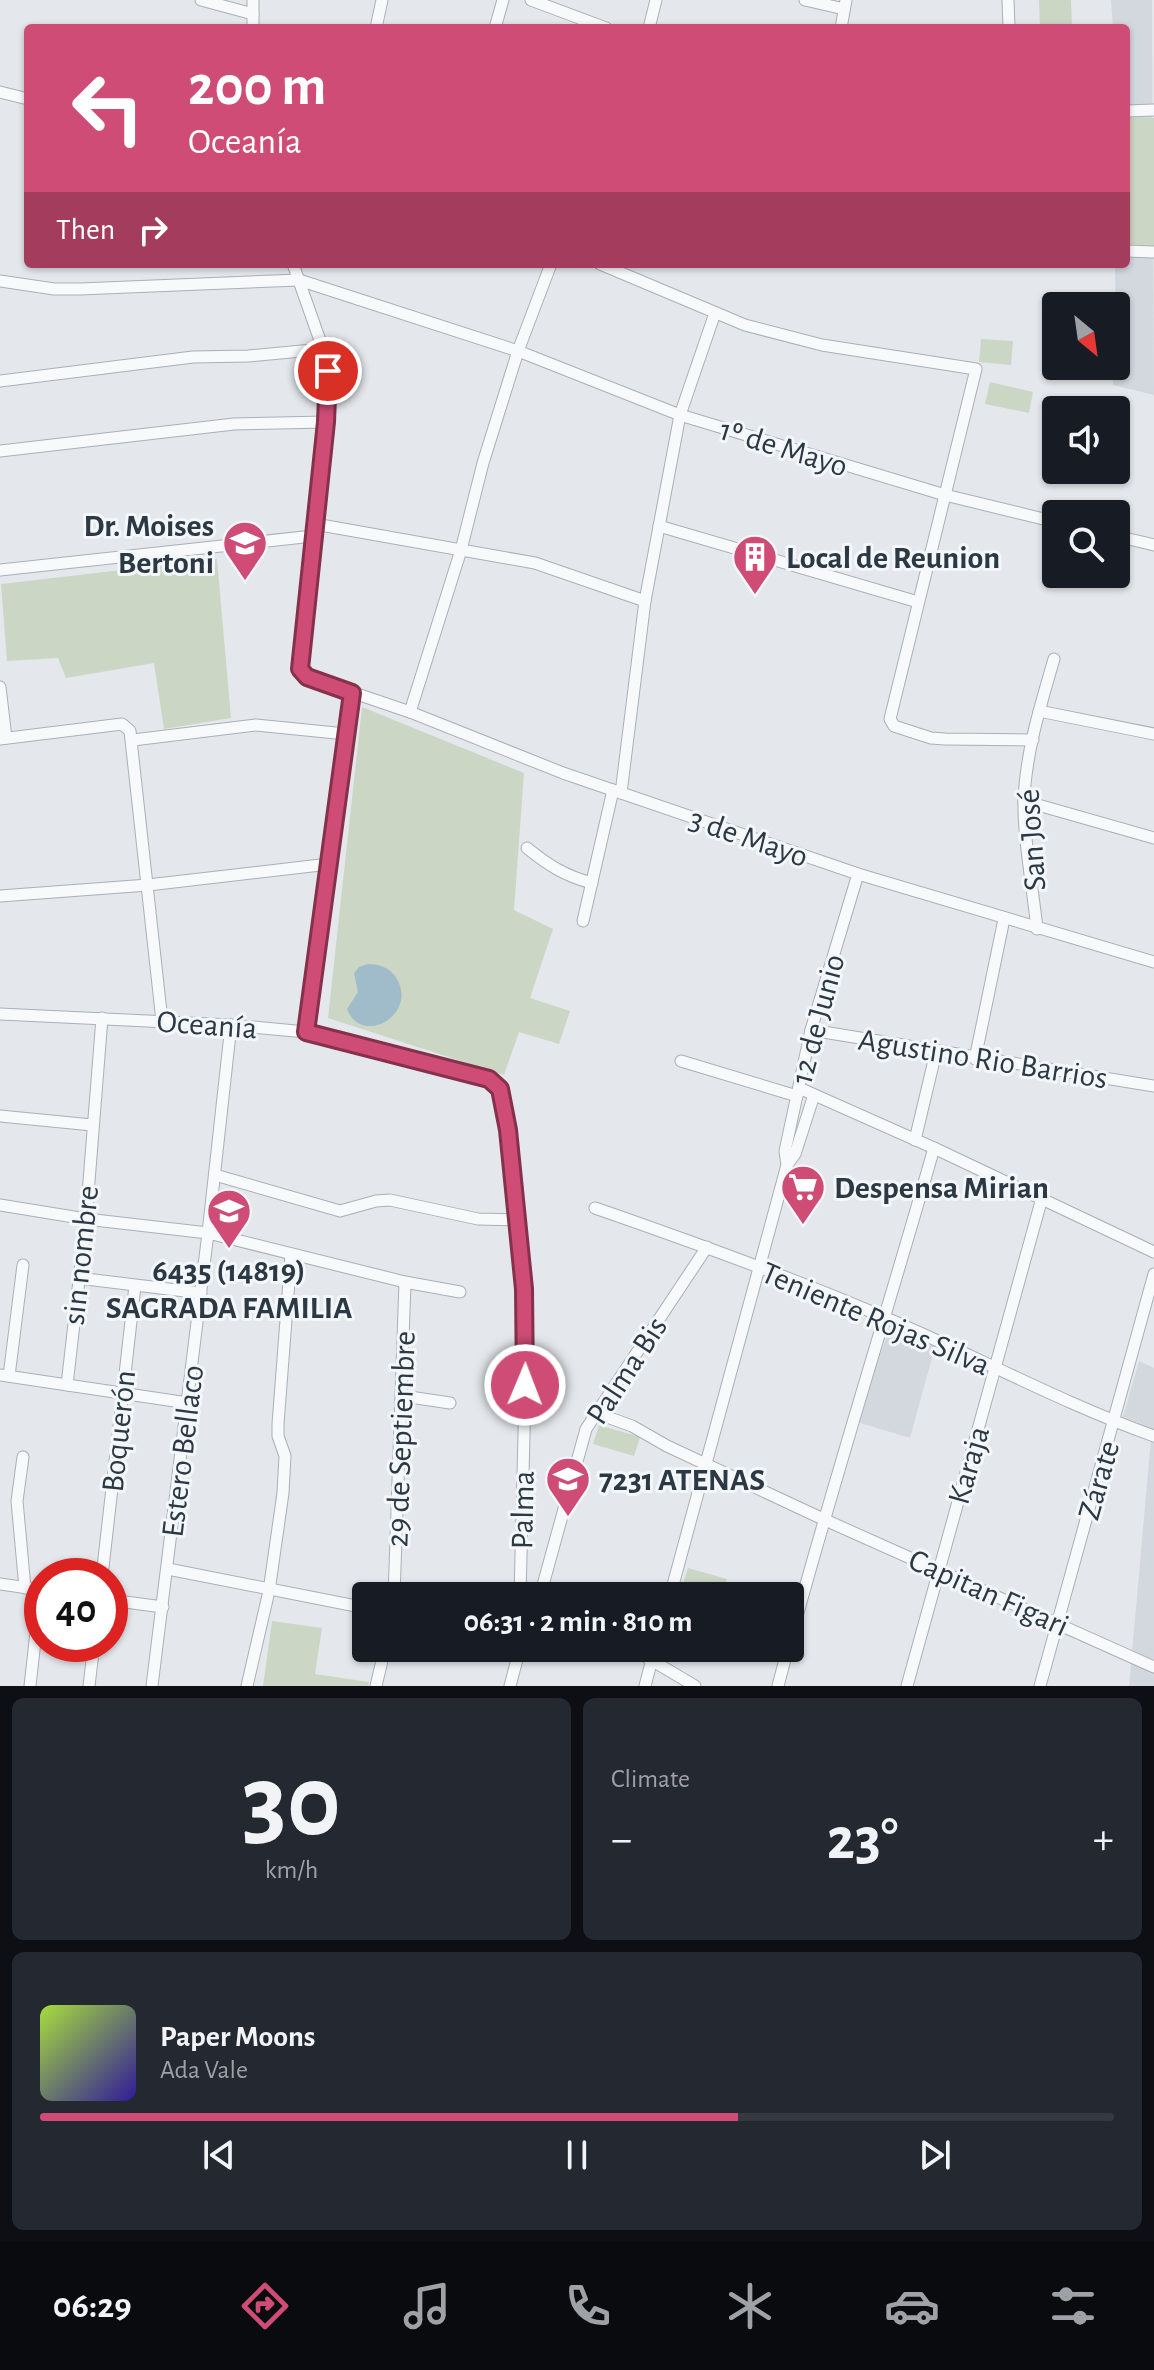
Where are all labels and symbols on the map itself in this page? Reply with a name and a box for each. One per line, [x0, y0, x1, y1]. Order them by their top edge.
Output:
north arrow [1042, 292, 1130, 380]
pin [294, 337, 362, 405]
street label: 1º de Mayo [716, 413, 851, 483]
place label: Dr. Moises Bertoni [83, 510, 214, 579]
school or university icon: Dr. Moises Bertoni [221, 519, 269, 582]
building icon: Local de Reunion [731, 533, 779, 596]
place label: Local de Reunion [786, 542, 1000, 574]
street label: San José [1012, 788, 1052, 892]
street label: 3 de Mayo [685, 803, 812, 873]
street label: 12 de Junio [785, 951, 851, 1088]
street label: Oceanía [155, 1006, 258, 1044]
street label: Agustino Rio Barrios [856, 1023, 1110, 1094]
supermarket icon: Despensa Mirian [779, 1163, 827, 1226]
place label: Despensa Mirian [834, 1172, 1049, 1204]
street label: sin nombre [58, 1184, 104, 1326]
school or university icon: 6435 (14819) SAGRADA FAMILIA [205, 1187, 253, 1250]
place label: 6435 (14819) SAGRADA FAMILIA [106, 1255, 352, 1324]
street label: Teniente Rojas Silva [757, 1256, 995, 1381]
street label: Palma Bis [580, 1311, 673, 1430]
street label: 29 de Septiembre [381, 1330, 421, 1548]
position arrow [483, 1343, 567, 1427]
street label: Estero Bellaco [157, 1363, 209, 1539]
street label: Boquerón [97, 1369, 141, 1494]
street label: Karaja [943, 1423, 995, 1508]
street label: Zárate [1072, 1437, 1125, 1523]
school or university icon: 7231 ATENAS [544, 1455, 592, 1518]
place label: 7231 ATENAS [599, 1464, 765, 1496]
street label: Palma [506, 1470, 540, 1550]
street label: Capitan Figari [904, 1543, 1073, 1642]
speed limit sign: 40 [24, 1558, 128, 1662]

